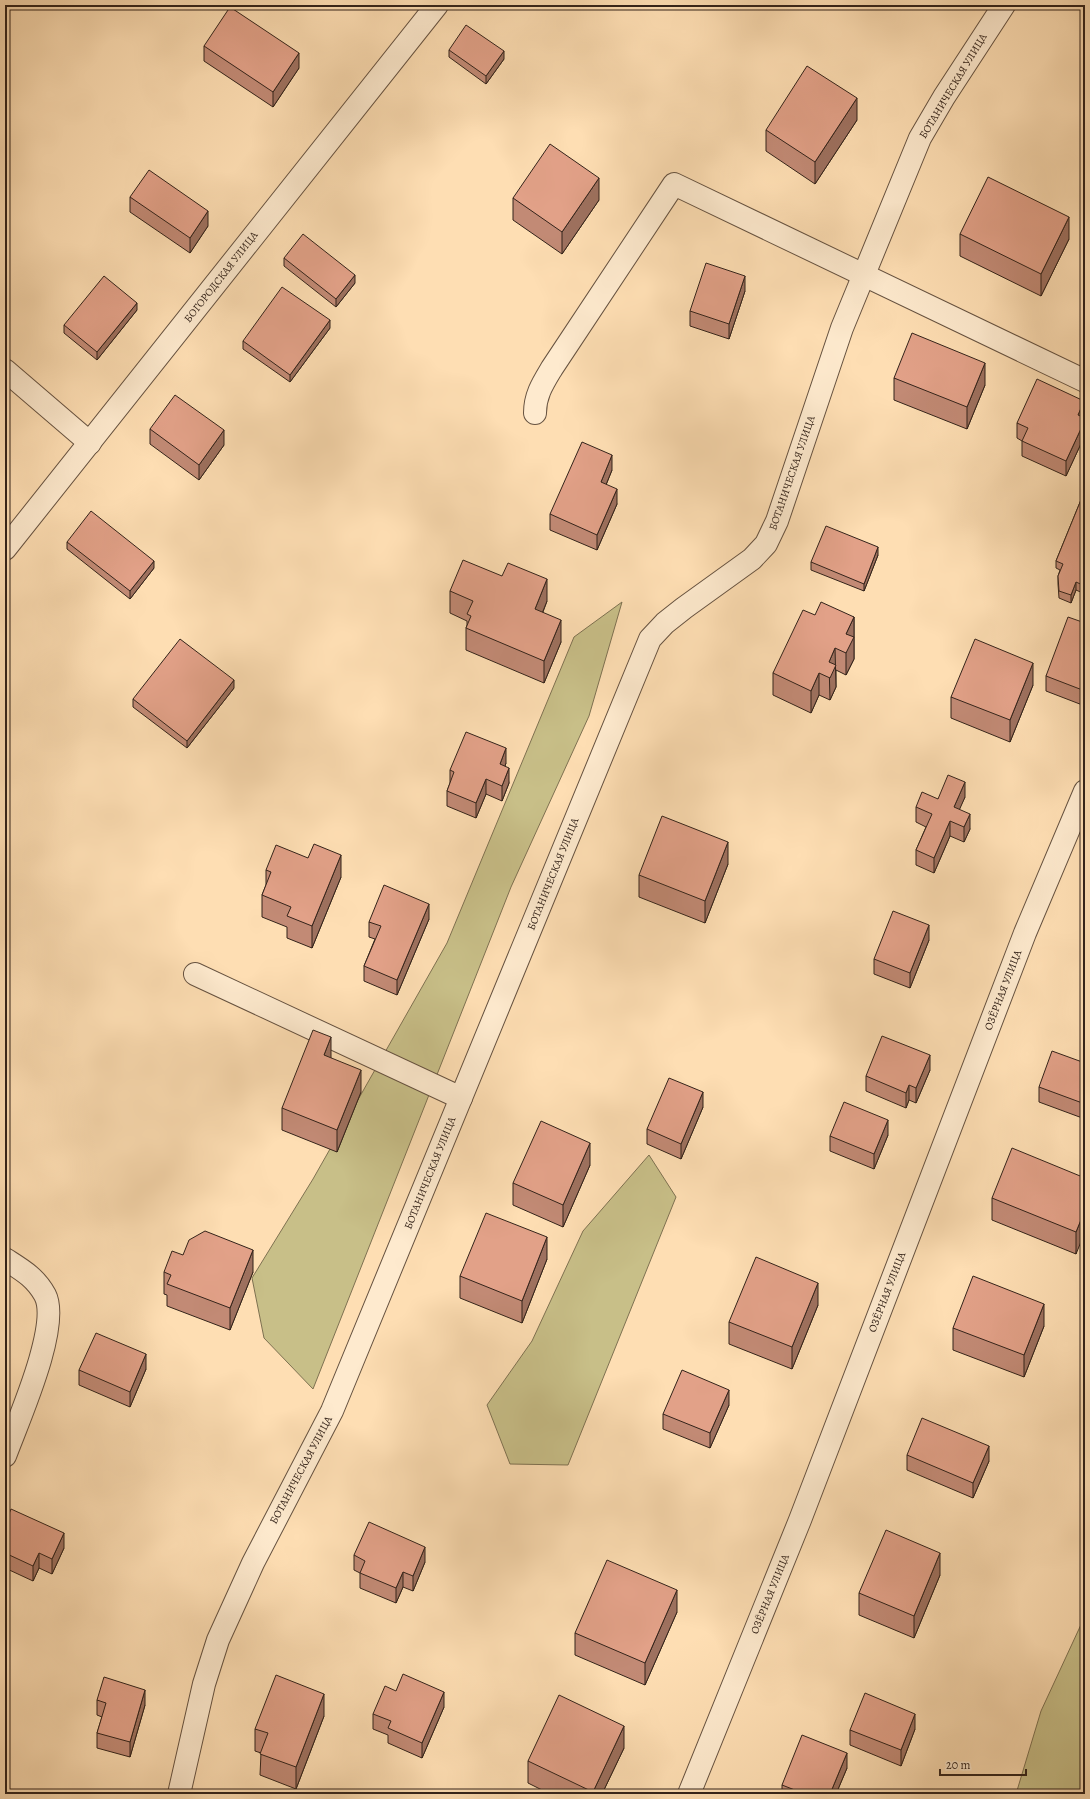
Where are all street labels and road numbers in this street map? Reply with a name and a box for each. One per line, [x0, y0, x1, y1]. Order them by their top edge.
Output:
street label: БОТАНИЧЕСКАЯ УЛИЦА [916, 30, 991, 141]
street label: БОГОРОДСКАЯ УЛИЦА [181, 228, 262, 326]
street label: БОТАНИЧЕСКАЯ УЛИЦА [765, 413, 819, 532]
street label: БОТАНИЧЕСКАЯ УЛИЦА [524, 815, 583, 933]
street label: ОЗЁРНАЯ УЛИЦА [981, 947, 1025, 1032]
street label: БОТАНИЧЕСКАЯ УЛИЦА [401, 1114, 460, 1232]
street label: ОЗЁРНАЯ УЛИЦА [865, 1249, 909, 1334]
street label: БОТАНИЧЕСКАЯ УЛИЦА [266, 1413, 336, 1527]
street label: ОЗЁРНАЯ УЛИЦА [747, 1551, 793, 1636]

